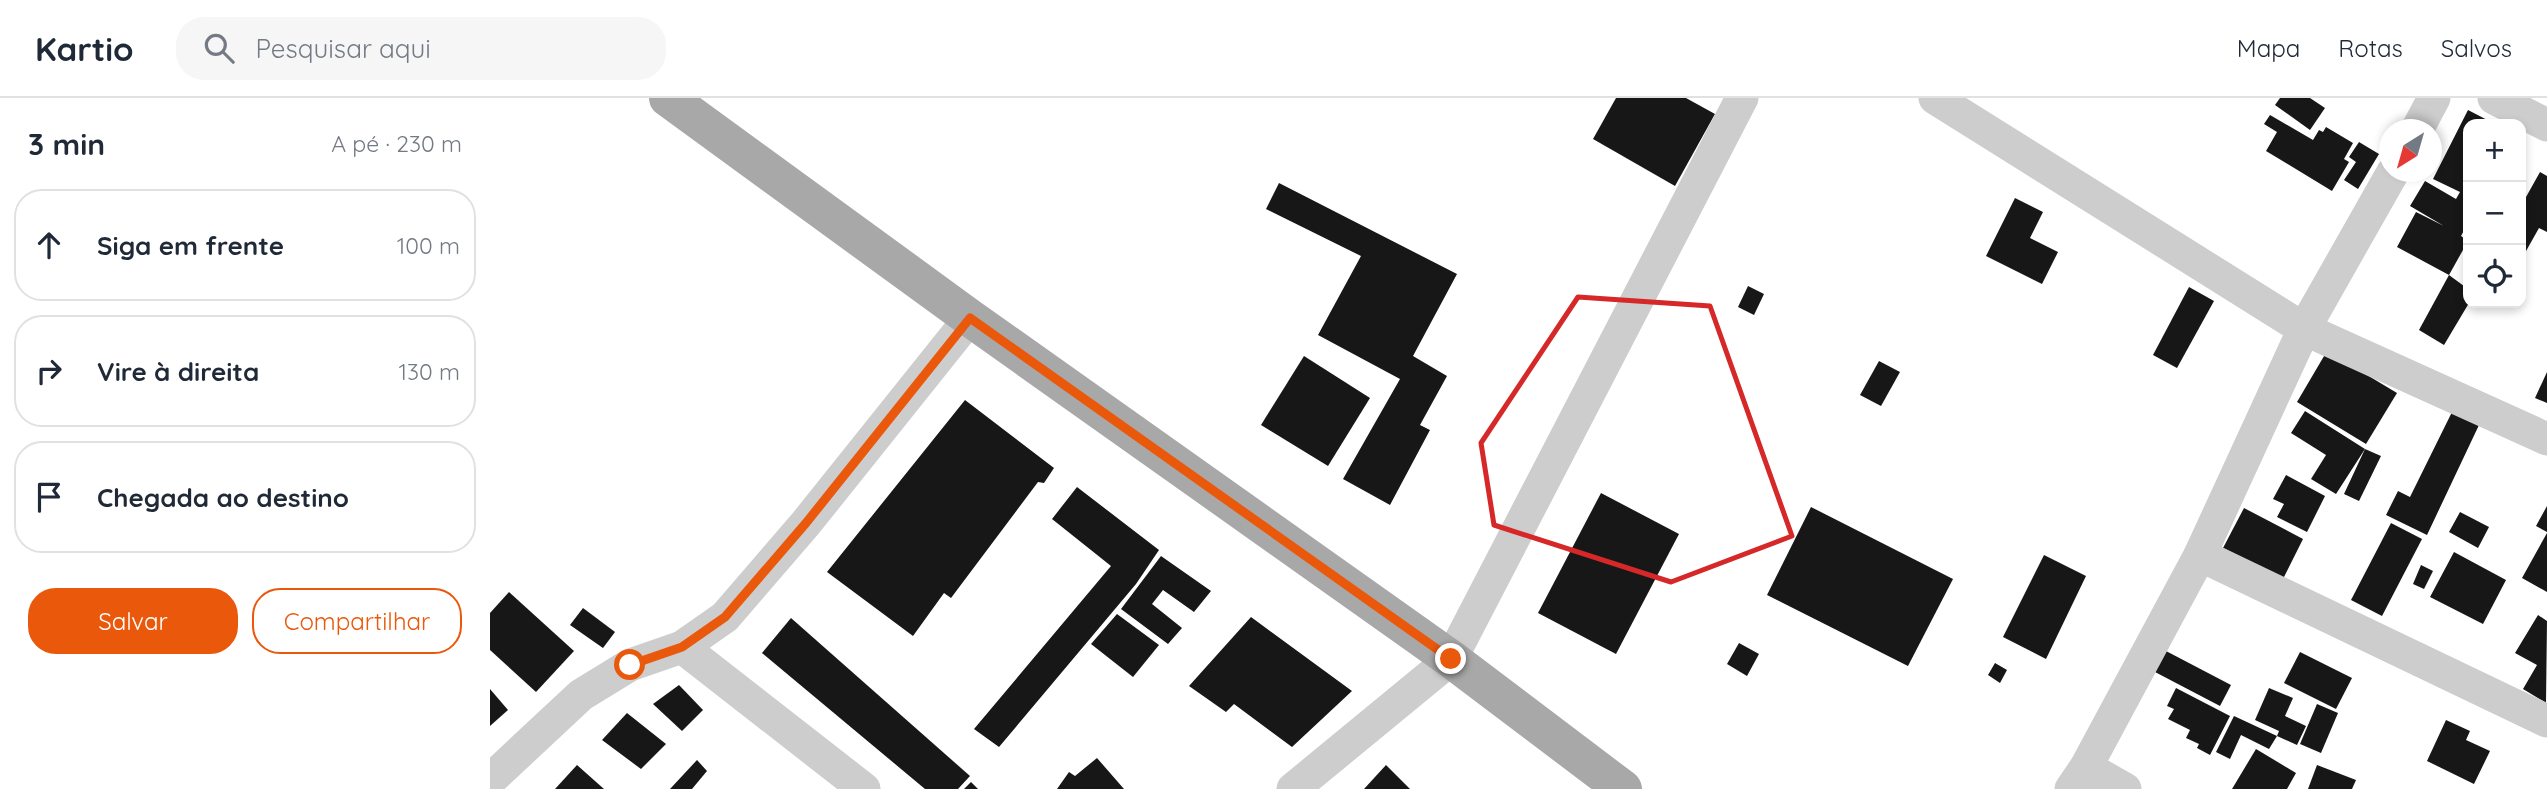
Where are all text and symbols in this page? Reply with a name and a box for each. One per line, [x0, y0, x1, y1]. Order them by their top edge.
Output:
search box [176, 17, 666, 80]
text: Kartio [35, 28, 134, 69]
icon: search [200, 29, 238, 67]
text: Pesquisar aqui [256, 32, 431, 65]
text: Mapa [2237, 33, 2300, 63]
text: Rotas [2338, 33, 2403, 63]
text: Salvos [2441, 33, 2512, 63]
north arrow [2379, 119, 2442, 182]
map controls [2463, 119, 2526, 308]
button: + [2463, 119, 2526, 182]
text: 3 min [28, 125, 105, 163]
text: A pé · 230 m [331, 129, 462, 158]
button: − [2463, 182, 2526, 245]
icon: ahead [30, 226, 68, 264]
text: Siga em frente [97, 229, 284, 262]
text: 100 m [397, 231, 460, 260]
button: locate [2463, 245, 2526, 308]
icon: right [30, 352, 68, 390]
text: Vire à direita [97, 355, 259, 388]
text: 130 m [398, 357, 460, 386]
icon: arrive [30, 478, 68, 516]
text: Chegada ao destino [97, 481, 349, 514]
button: Salvar [28, 588, 238, 654]
button: Compartilhar [252, 588, 462, 654]
route end [1435, 643, 1466, 674]
route start [614, 649, 645, 680]

